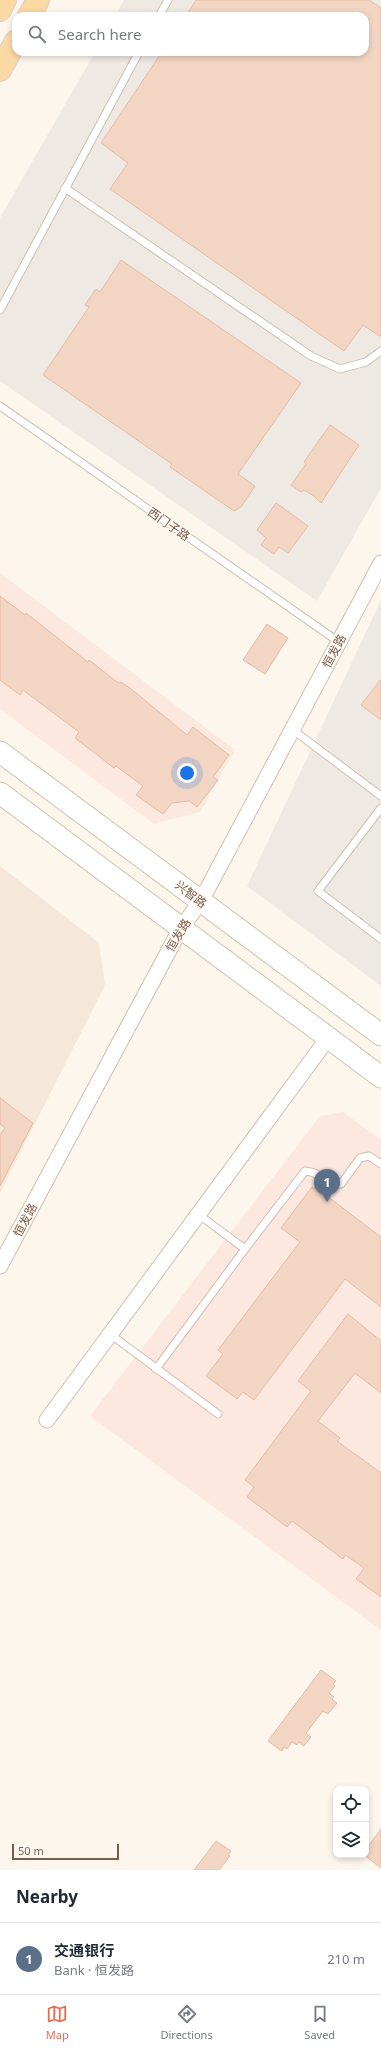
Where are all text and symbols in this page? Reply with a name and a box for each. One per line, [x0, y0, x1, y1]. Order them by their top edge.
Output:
search box [12, 12, 369, 56]
icon: search [26, 23, 48, 45]
text: Search here [58, 24, 141, 44]
street label: 西门子路 [144, 503, 194, 545]
street label: 恒发路 [318, 631, 350, 671]
your location [177, 763, 197, 783]
street label: 兴智路 [172, 876, 210, 912]
street label: 恒发路 [161, 915, 195, 955]
pin: 1 [314, 1169, 340, 1202]
street label: 恒发路 [9, 1200, 41, 1240]
map controls [333, 1786, 369, 1858]
button: locate [333, 1786, 369, 1822]
button: layers [333, 1822, 369, 1858]
scale bar [12, 1842, 119, 1861]
text: 50 m [18, 1843, 44, 1858]
text: Nearby [16, 1885, 78, 1908]
text: 交通银行 [54, 1940, 114, 1960]
text: 1 [25, 1950, 33, 1968]
text: 210 m [327, 1950, 365, 1968]
text: Bank · 恒发路 [54, 1961, 134, 1979]
tab: Map [46, 2003, 69, 2042]
tab: Directions [160, 2003, 213, 2042]
tab: Saved [304, 2003, 335, 2042]

